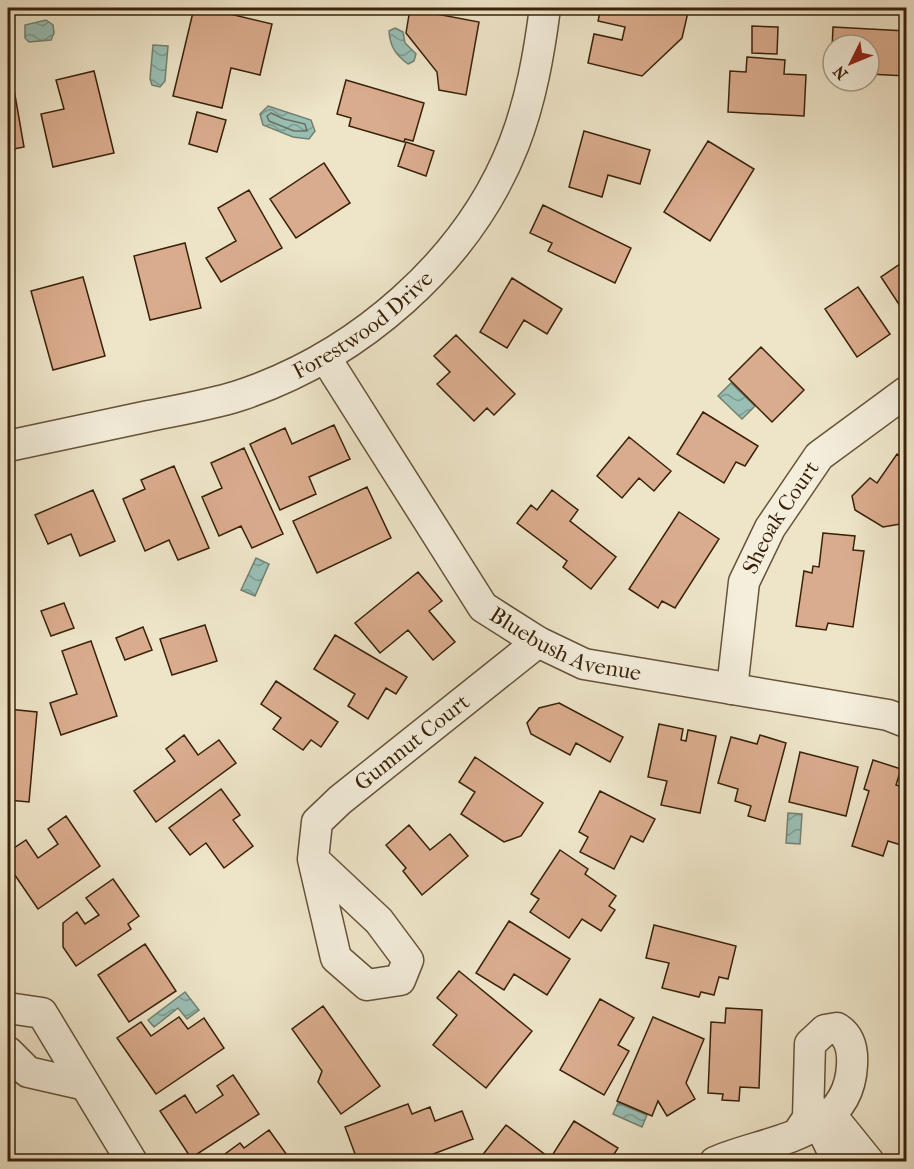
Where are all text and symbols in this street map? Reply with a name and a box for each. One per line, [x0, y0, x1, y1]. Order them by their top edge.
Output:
north arrow [821, 33, 881, 93]
text: N [829, 61, 851, 84]
street label: Forestwood Drive [288, 266, 438, 385]
street label: Sheoak Court [737, 456, 825, 578]
street label: Bluebush Avenue [485, 602, 643, 686]
street label: Gumnut Court [349, 689, 475, 796]

